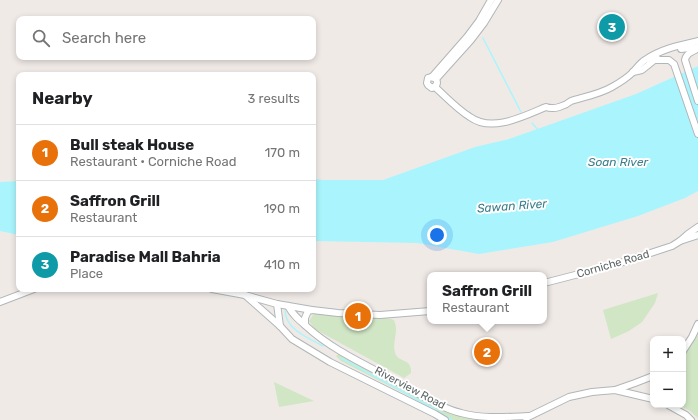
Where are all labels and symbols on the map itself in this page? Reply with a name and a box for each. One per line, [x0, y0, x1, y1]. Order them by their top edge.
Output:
pin: 3 [599, 12, 625, 42]
water label: Soan River [588, 155, 648, 169]
water label: Sawan River [477, 197, 548, 215]
your location [427, 225, 447, 245]
street label: Corniche Road [575, 247, 651, 281]
pin: 1 [345, 301, 371, 331]
pin: 2 [474, 337, 500, 367]
street label: Riverview Road [372, 364, 448, 412]

